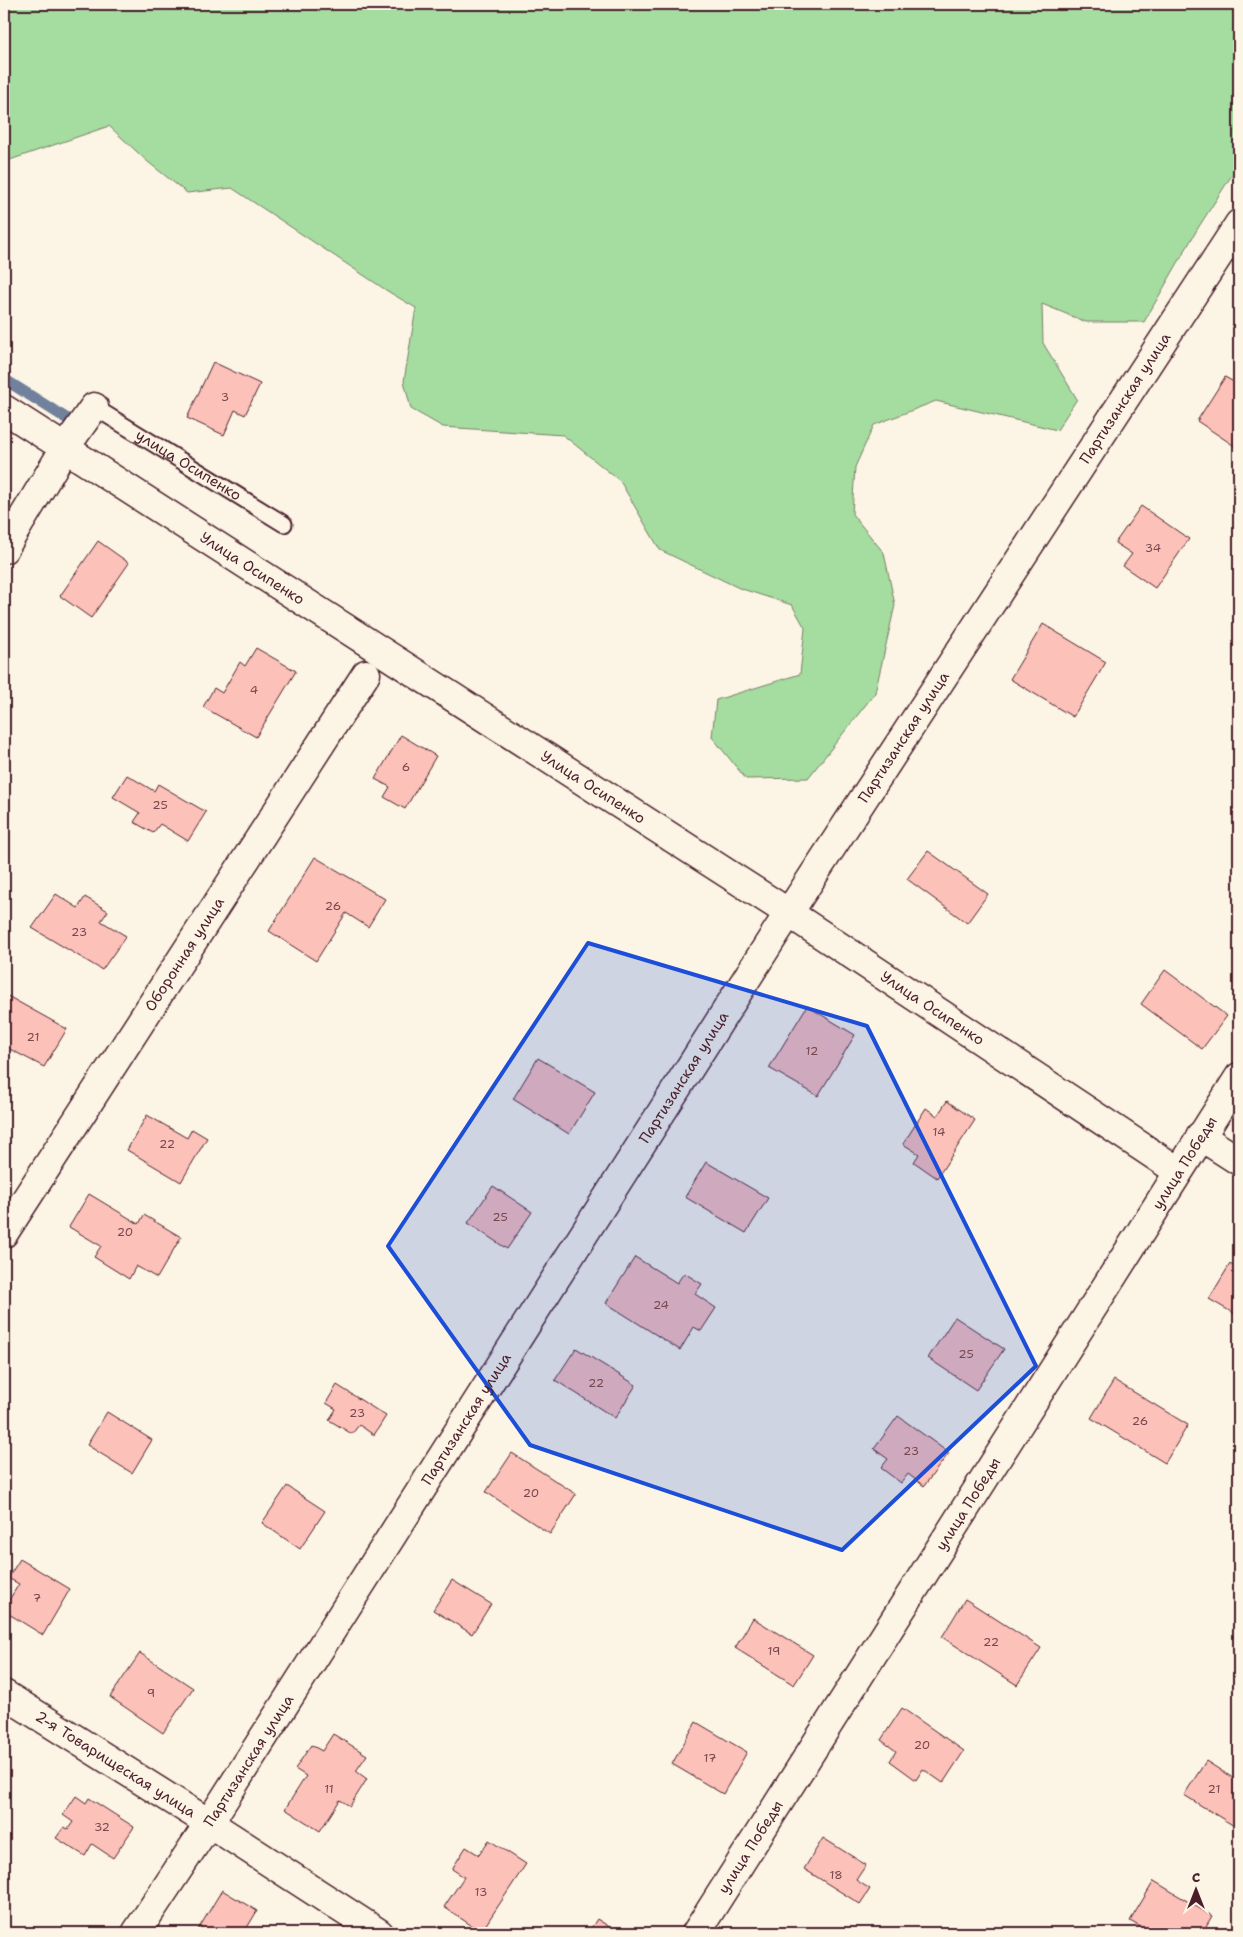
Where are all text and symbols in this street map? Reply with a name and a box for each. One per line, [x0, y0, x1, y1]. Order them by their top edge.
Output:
street label: Партизанская улица [1075, 328, 1176, 468]
house number: 3 [221, 389, 229, 405]
street label: улица Осипенко [132, 425, 245, 505]
street label: Улица Осипенко [196, 527, 308, 609]
house number: 34 [1145, 540, 1161, 556]
street label: Партизанская улица [853, 667, 954, 807]
house number: 4 [250, 682, 258, 698]
street label: Улица Осипенко [537, 746, 649, 828]
house number: 6 [402, 759, 410, 775]
house number: 25 [152, 797, 168, 813]
street label: Оборонная улица [140, 893, 229, 1015]
house number: 26 [325, 898, 341, 914]
house number: 23 [71, 924, 87, 940]
street label: Улица Осипенко [877, 966, 988, 1050]
street label: Партизанская улица [634, 1007, 734, 1147]
house number: 21 [27, 1029, 39, 1045]
house number: 12 [806, 1043, 818, 1059]
street label: улица Победы [1147, 1112, 1222, 1213]
house number: 14 [933, 1124, 945, 1140]
house number: 22 [159, 1136, 175, 1152]
house number: 25 [492, 1209, 508, 1225]
house number: 20 [117, 1224, 133, 1240]
house number: 24 [653, 1297, 669, 1313]
house number: 25 [958, 1346, 974, 1362]
street label: Партизанская улица [417, 1349, 516, 1489]
house number: 22 [588, 1375, 604, 1391]
house number: 23 [349, 1405, 365, 1421]
house number: 26 [1132, 1413, 1148, 1429]
house number: 23 [903, 1443, 919, 1459]
street label: улица Победы [931, 1454, 1005, 1554]
house number: 20 [523, 1485, 539, 1501]
house number: 7 [33, 1590, 41, 1606]
house number: 22 [983, 1634, 999, 1650]
house number: 19 [768, 1643, 780, 1659]
house number: 9 [147, 1685, 155, 1701]
street label: Партизанская улица [199, 1690, 299, 1830]
street label: 2-я Товарищеская улица [32, 1706, 200, 1823]
house number: 20 [914, 1737, 930, 1753]
house number: 17 [704, 1750, 716, 1766]
house number: 11 [324, 1781, 334, 1797]
house number: 21 [1208, 1781, 1220, 1797]
street label: улица Победы [714, 1796, 788, 1897]
house number: 32 [94, 1819, 110, 1835]
north arrow [1170, 1864, 1220, 1914]
house number: 18 [829, 1867, 843, 1883]
text: С [1192, 1868, 1200, 1886]
house number: 13 [475, 1884, 487, 1900]

